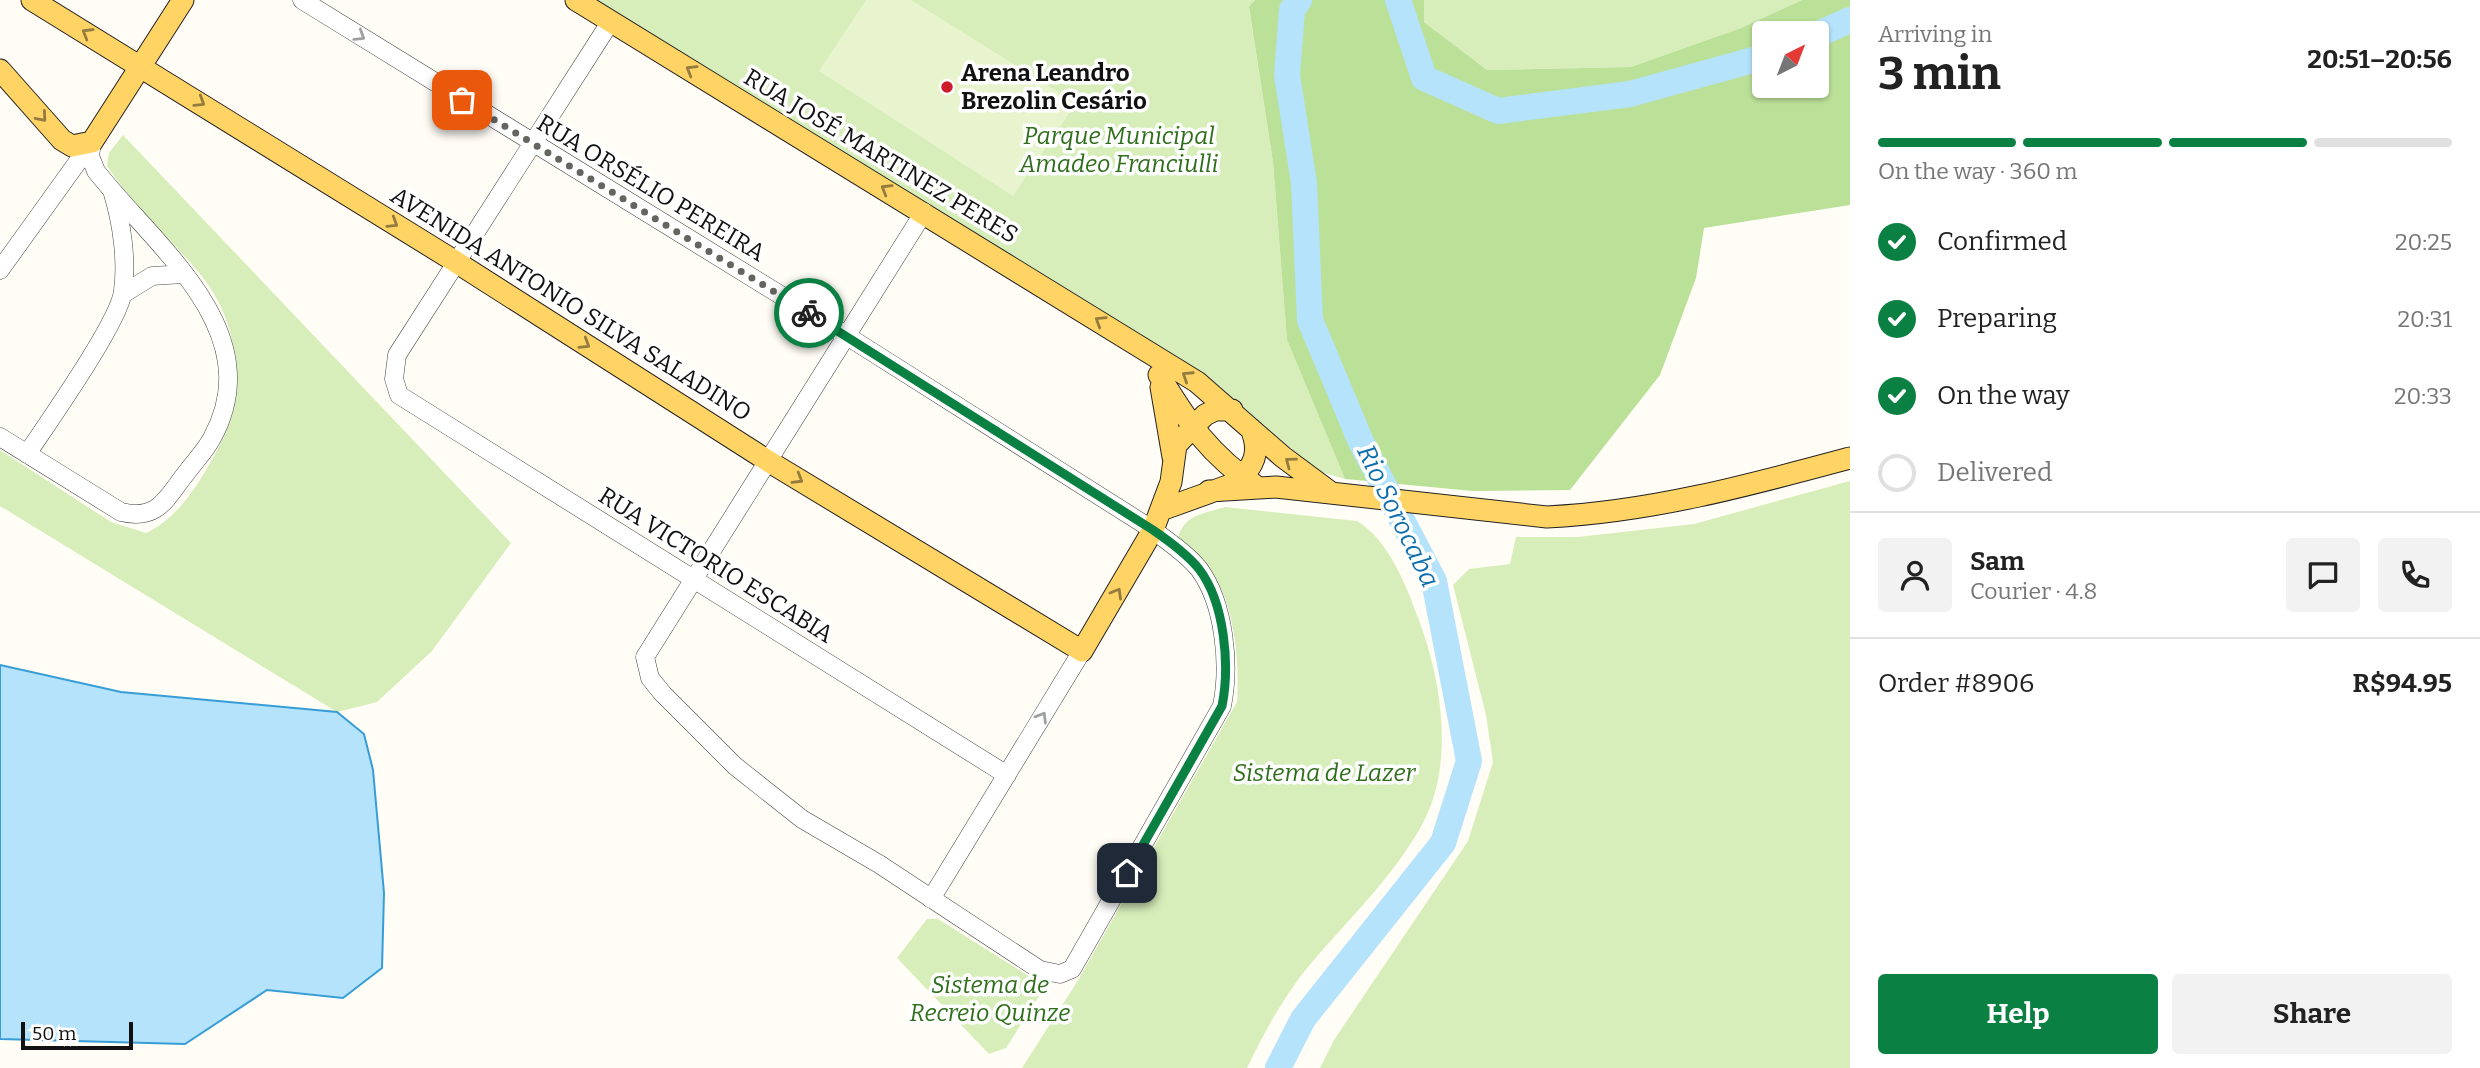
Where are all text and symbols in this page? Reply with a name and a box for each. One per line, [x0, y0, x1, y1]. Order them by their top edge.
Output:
text: Arriving in [1878, 20, 1992, 48]
north arrow [1752, 21, 1829, 98]
map controls [1752, 21, 1829, 98]
one-way arrow [352, 28, 365, 41]
one-way arrow [82, 29, 95, 42]
text: 20:51–20:56 [2307, 44, 2452, 75]
text: 3 min [1878, 46, 2001, 101]
place label: Arena Leandro Brezolin Cesário [961, 59, 1147, 115]
street label: RUA JOSÉ MARTINEZ PERES [739, 62, 1024, 249]
one-way arrow [686, 66, 699, 79]
pin [432, 70, 492, 130]
marker: Arena Leandro Brezolin Cesário [939, 79, 955, 95]
icon: bag [443, 81, 481, 119]
one-way arrow [192, 94, 205, 107]
one-way arrow [34, 108, 46, 121]
street label: RUA ORSÉLIO PEREIRA [532, 108, 771, 267]
park label: Parque Municipal Amadeo Franciulli [1019, 122, 1219, 178]
text: On the way · 360 m [1878, 157, 2077, 185]
street label: AVENIDA ANTONIO SILVA SALADINO [386, 181, 756, 427]
one-way arrow [880, 184, 893, 197]
one-way arrow [385, 214, 398, 227]
icon: check [1878, 223, 1916, 261]
text: Confirmed [1937, 226, 2067, 257]
text: 20:25 [2395, 228, 2452, 256]
courier [774, 278, 844, 348]
icon: bike [790, 294, 828, 332]
icon: check [1878, 300, 1916, 338]
text: Preparing [1937, 303, 2057, 334]
text: 20:31 [2397, 305, 2452, 333]
one-way arrow [1095, 317, 1108, 330]
one-way arrow [578, 336, 591, 349]
one-way arrow [1182, 372, 1195, 384]
icon: check [1878, 377, 1916, 415]
text: On the way [1937, 380, 2070, 411]
text: 20:33 [2394, 382, 2452, 410]
water label: Rio Sorocaba [1350, 440, 1446, 592]
text: Delivered [1937, 457, 2052, 488]
one-way arrow [1285, 458, 1297, 470]
one-way arrow [791, 471, 804, 484]
street label: RUA VICTORIO ESCABIA [594, 481, 838, 649]
button: person [1878, 538, 1952, 612]
button: chat [2286, 538, 2360, 612]
button: phone [2378, 538, 2452, 612]
text: Sam [1970, 546, 2025, 577]
text: Courier · 4.8 [1970, 577, 2097, 605]
one-way arrow [1108, 587, 1121, 600]
text: Order #8906 [1878, 668, 2034, 699]
text: R$94.95 [2353, 668, 2452, 699]
one-way arrow [1034, 712, 1047, 725]
park label: Sistema de Lazer [1233, 759, 1416, 787]
pin [1097, 843, 1157, 903]
icon: home [1108, 854, 1146, 892]
park label: Sistema de Recreio Quinze [910, 971, 1070, 1027]
button: Help [1878, 974, 2158, 1054]
button: Share [2172, 974, 2452, 1054]
scale bar [21, 1019, 133, 1051]
text: 50 m [32, 1022, 76, 1045]

